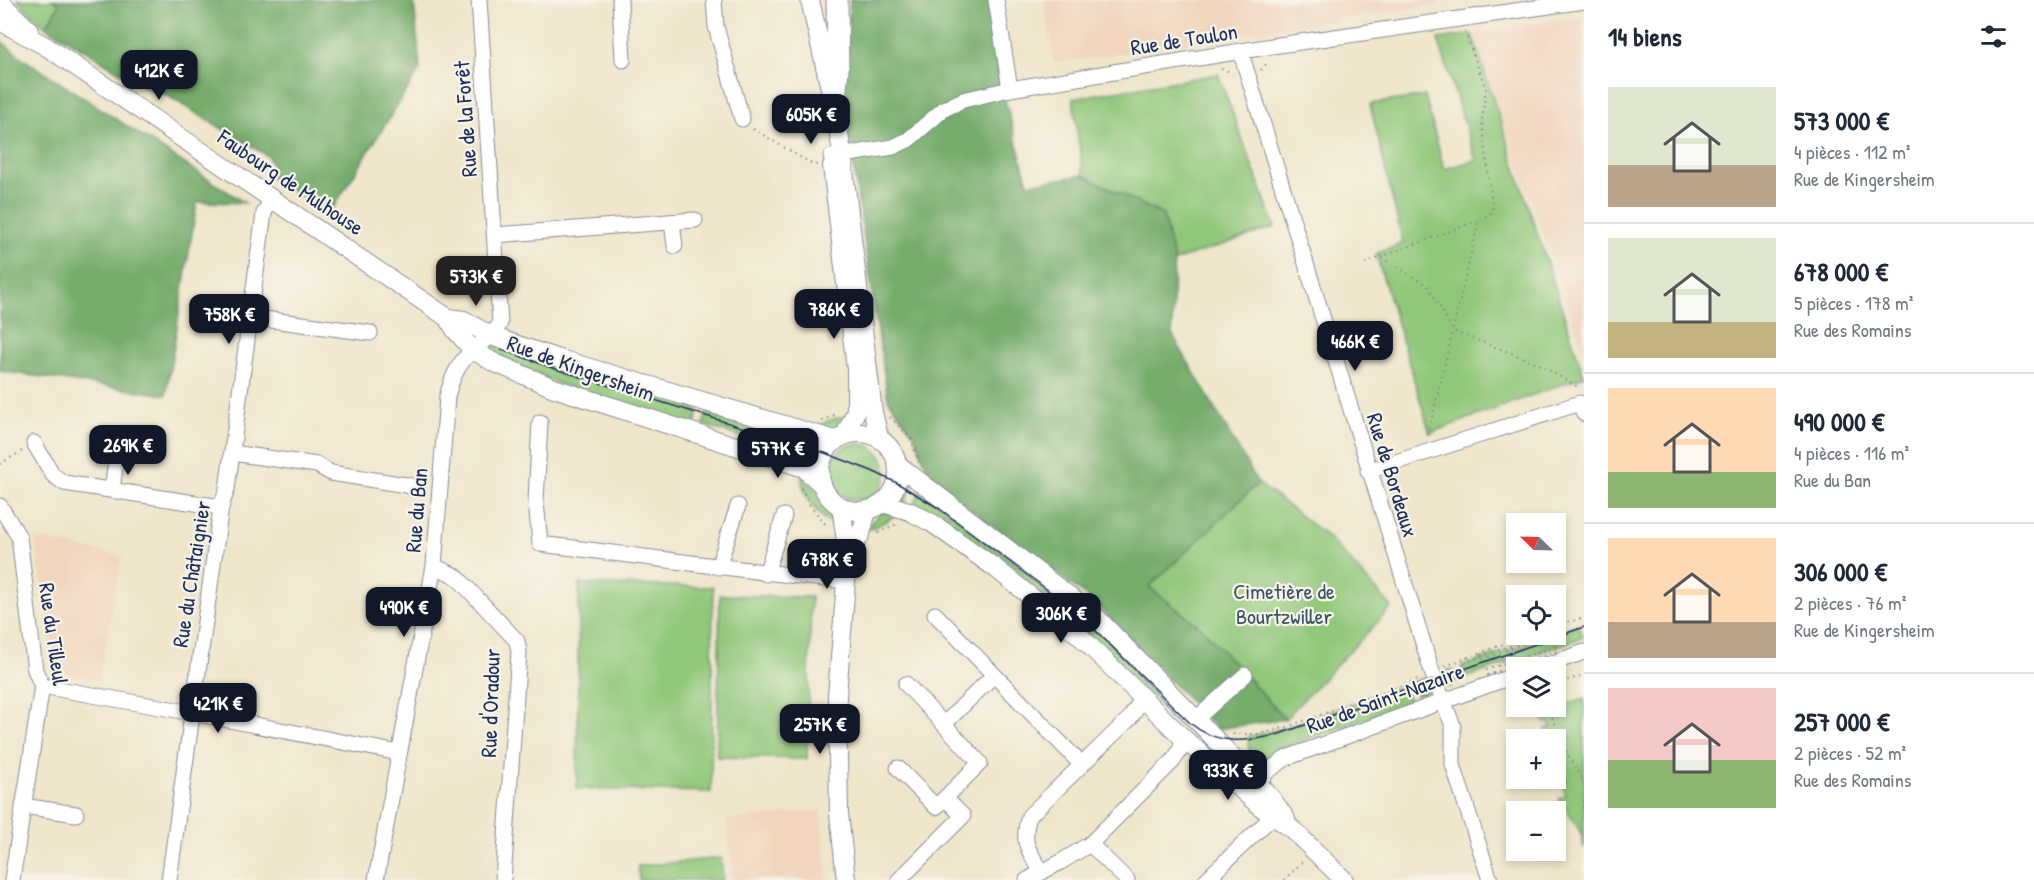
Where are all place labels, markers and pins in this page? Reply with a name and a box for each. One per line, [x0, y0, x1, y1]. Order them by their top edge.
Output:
pin: 412K € [110, 50, 208, 101]
pin: 605K € [762, 94, 860, 145]
pin: 573K € [427, 256, 525, 307]
pin: 786K € [785, 289, 883, 340]
pin: 758K € [180, 294, 278, 345]
pin: 466K € [1306, 321, 1404, 372]
pin: 269K € [79, 425, 177, 476]
pin: 577K € [729, 428, 827, 479]
pin: 678K € [778, 539, 876, 590]
pin: 490K € [355, 587, 453, 638]
pin: 306K € [1012, 593, 1110, 644]
pin: 421K € [169, 683, 267, 734]
pin: 257K € [771, 704, 869, 755]
pin: 933K € [1179, 750, 1277, 801]

